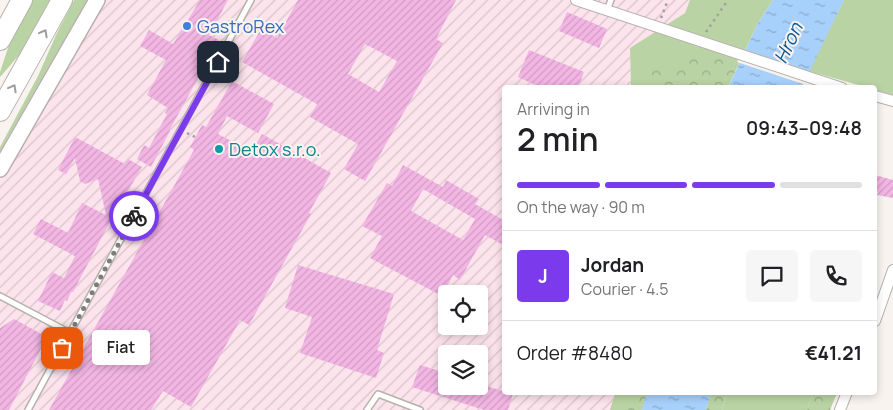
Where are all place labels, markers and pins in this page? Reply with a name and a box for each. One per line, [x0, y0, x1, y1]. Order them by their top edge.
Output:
place label: GastroRex [197, 14, 285, 38]
marker: GastroRex [181, 20, 193, 32]
pin [197, 41, 239, 83]
place label: Detox s.r.o. [229, 137, 321, 161]
marker: Detox s.r.o. [213, 143, 225, 155]
pin [41, 327, 83, 369]
callout: Fiat [92, 330, 150, 366]

